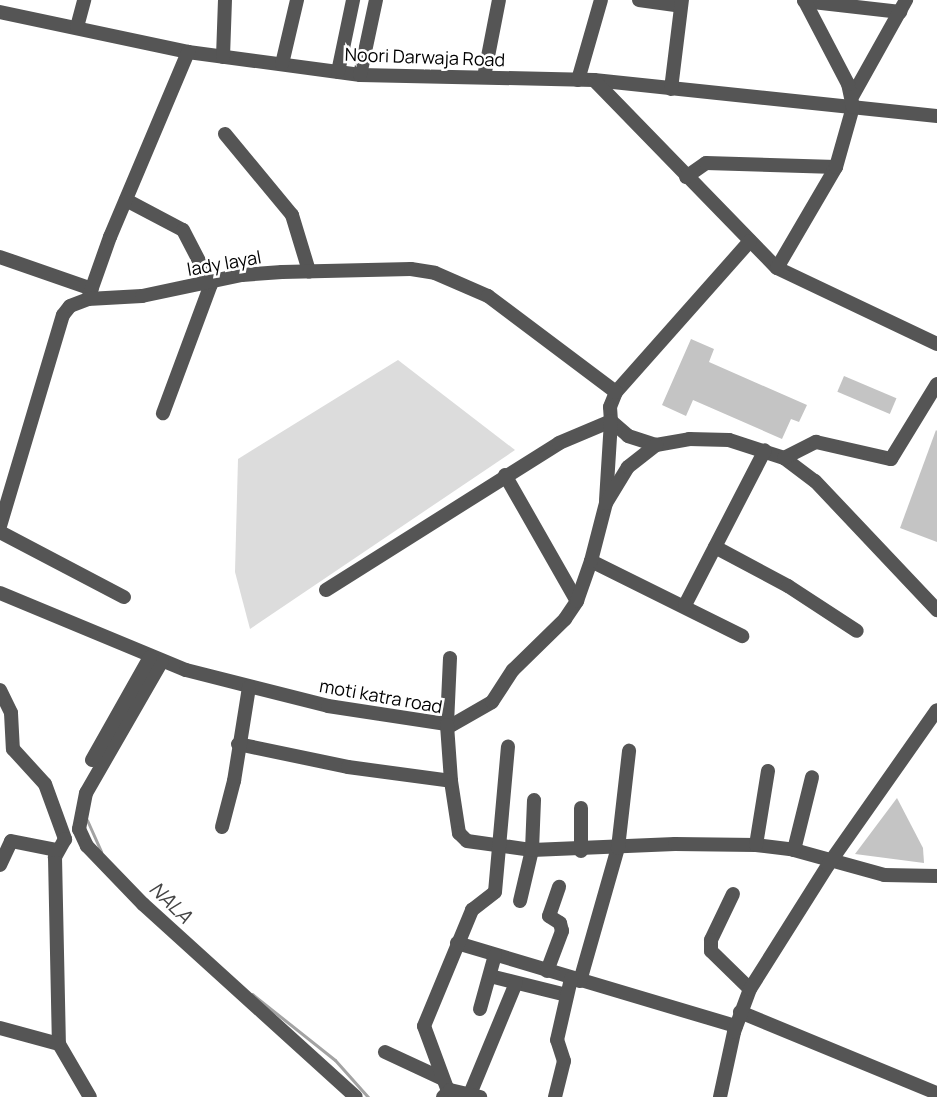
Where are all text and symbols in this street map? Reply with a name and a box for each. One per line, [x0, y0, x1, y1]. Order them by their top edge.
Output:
street label: Noori Darwaja Road [344, 43, 506, 71]
street label: lady layal [185, 246, 263, 280]
street label: moti katra road [318, 675, 444, 717]
water label: NALA [145, 876, 197, 928]

